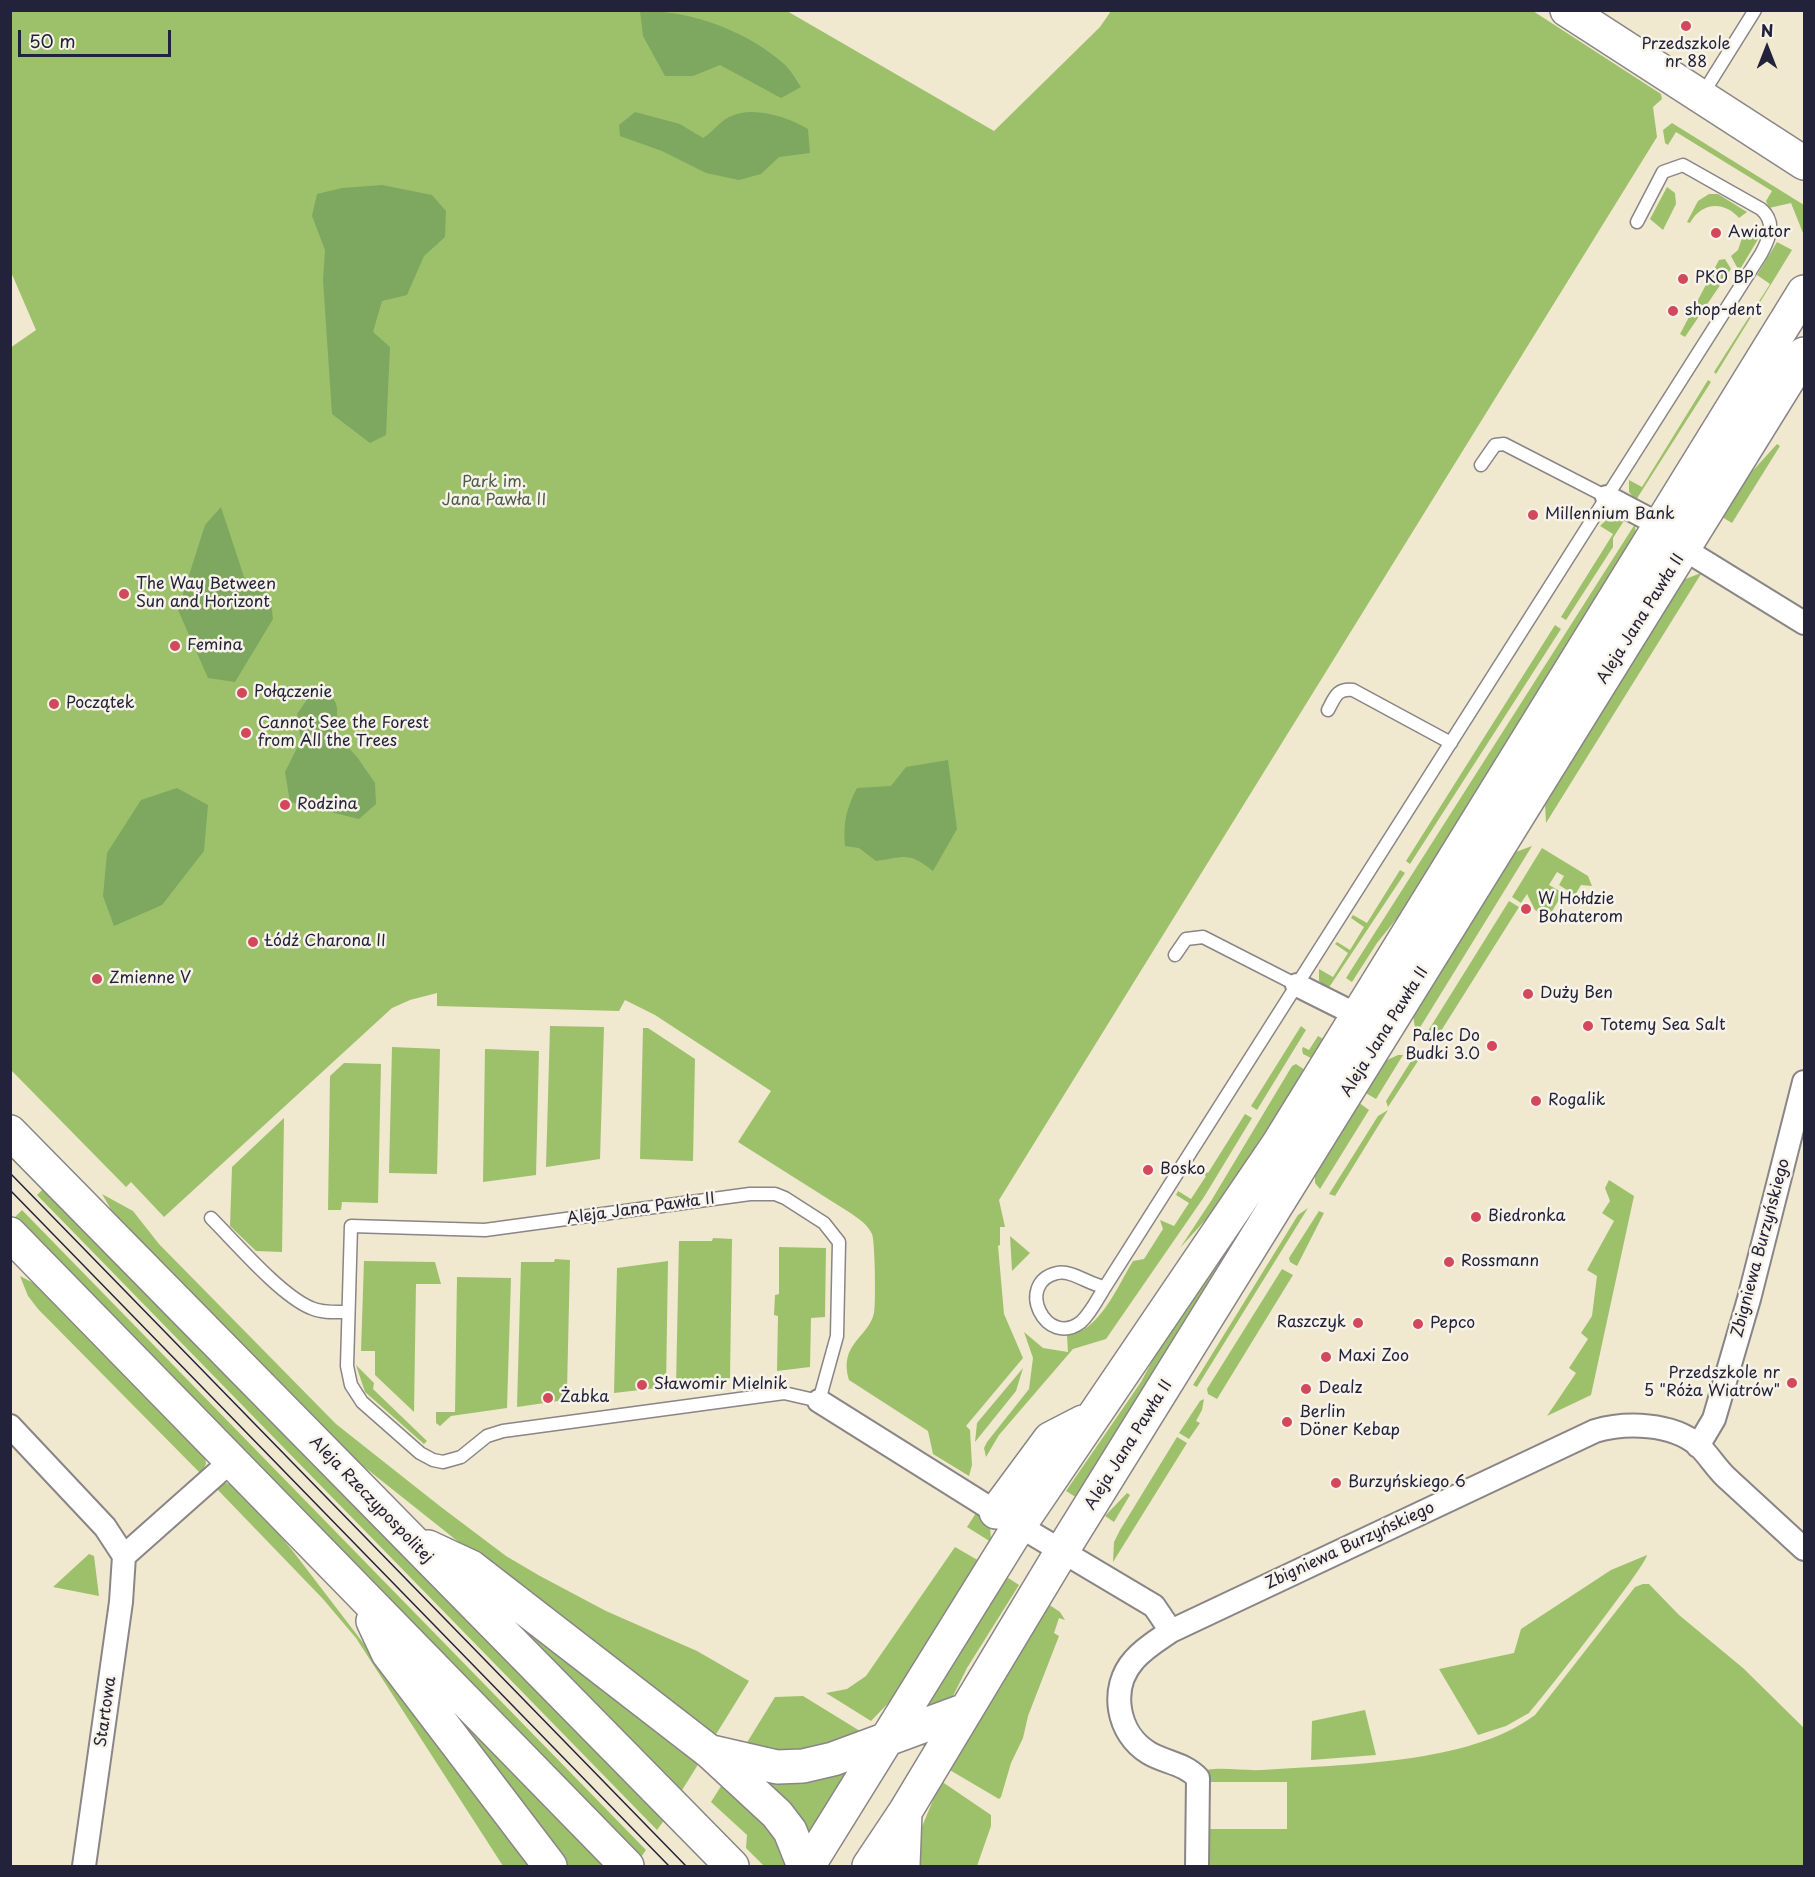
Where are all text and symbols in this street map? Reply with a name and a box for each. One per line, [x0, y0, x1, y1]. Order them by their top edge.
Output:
scale bar [21, 18, 174, 56]
north arrow [1737, 18, 1797, 78]
text: N [1761, 18, 1773, 42]
marker: Przedszkole nr 88 [1679, 19, 1693, 33]
text: 50 m [29, 27, 76, 54]
place label: Przedszkole nr 88 [1641, 35, 1731, 73]
place label: Awiator [1728, 223, 1790, 243]
marker: Awiator [1709, 226, 1723, 240]
place label: PKO BP [1695, 269, 1754, 289]
marker: PKO BP [1676, 272, 1690, 286]
place label: shop-dent [1685, 301, 1762, 321]
marker: shop-dent [1666, 304, 1680, 318]
park label: Park im. Jana Pawła II [442, 473, 546, 511]
place label: Millennium Bank [1545, 505, 1675, 525]
marker: Millennium Bank [1526, 508, 1540, 522]
street label: Aleja Jana Pawła II [1593, 551, 1689, 687]
place label: The Way Between Sun and Horizont [136, 575, 276, 613]
marker: The Way Between Sun and Horizont [117, 587, 131, 601]
place label: Femina [187, 636, 242, 656]
marker: Femina [168, 639, 182, 653]
place label: Połączenie [254, 683, 332, 703]
marker: Połączenie [235, 686, 249, 700]
place label: Początek [66, 694, 134, 714]
marker: Początek [47, 697, 61, 711]
place label: Cannot See the Forest from All the Trees [258, 714, 429, 752]
marker: Cannot See the Forest from All the Trees [239, 726, 253, 740]
place label: Rodzina [297, 795, 358, 815]
marker: Rodzina [278, 798, 292, 812]
place label: W Hołdzie Bohaterom [1538, 890, 1623, 928]
marker: W Hołdzie Bohaterom [1519, 902, 1533, 916]
place label: Łódź Charona II [265, 932, 386, 952]
marker: Łódź Charona II [246, 935, 260, 949]
street label: Aleja Jana Pawła II [1337, 964, 1433, 1100]
place label: Zmienne V [109, 969, 191, 989]
marker: Zmienne V [90, 972, 104, 986]
place label: Duży Ben [1540, 984, 1613, 1004]
marker: Duży Ben [1521, 987, 1535, 1001]
place label: Totemy Sea Salt [1600, 1016, 1726, 1036]
marker: Totemy Sea Salt [1581, 1019, 1595, 1033]
place label: Palec Do Budki 3.0 [1405, 1027, 1480, 1065]
marker: Palec Do Budki 3.0 [1485, 1039, 1499, 1053]
place label: Rogalik [1548, 1091, 1605, 1111]
marker: Rogalik [1529, 1094, 1543, 1108]
street label: Zbigniewa Burzyńskiego [1728, 1157, 1794, 1339]
place label: Bosko [1160, 1160, 1205, 1180]
marker: Bosko [1141, 1163, 1155, 1177]
street label: Aleja Jana Pawła II [566, 1189, 716, 1229]
place label: Biedronka [1488, 1207, 1566, 1227]
marker: Biedronka [1469, 1210, 1483, 1224]
place label: Rossmann [1461, 1252, 1539, 1272]
marker: Rossmann [1442, 1255, 1456, 1269]
place label: Raszczyk [1277, 1313, 1346, 1333]
place label: Pepco [1430, 1314, 1475, 1334]
marker: Raszczyk [1351, 1316, 1365, 1330]
marker: Pepco [1411, 1317, 1425, 1331]
place label: Maxi Zoo [1338, 1347, 1409, 1367]
marker: Maxi Zoo [1319, 1350, 1333, 1364]
place label: Przedszkole nr 5 "Róża Wiatrów" [1644, 1364, 1780, 1402]
place label: Sławomir Mielnik [654, 1375, 787, 1395]
marker: Przedszkole nr 5 "Róża Wiatrów" [1785, 1376, 1799, 1390]
street label: Aleja Jana Pawła II [1081, 1377, 1177, 1513]
marker: Sławomir Mielnik [635, 1378, 649, 1392]
place label: Dealz [1318, 1379, 1362, 1399]
marker: Dealz [1299, 1382, 1313, 1396]
place label: Żabka [560, 1388, 609, 1408]
marker: Żabka [541, 1391, 555, 1405]
place label: Berlin Döner Kebap [1299, 1403, 1400, 1441]
marker: Berlin Döner Kebap [1280, 1415, 1294, 1429]
street label: Aleja Rzeczypospolitej [305, 1432, 437, 1568]
place label: Burzyńskiego 6 [1348, 1473, 1466, 1493]
marker: Burzyńskiego 6 [1329, 1476, 1343, 1490]
street label: Zbigniewa Burzyńskiego [1262, 1498, 1438, 1594]
street label: Startowa [92, 1675, 120, 1749]

